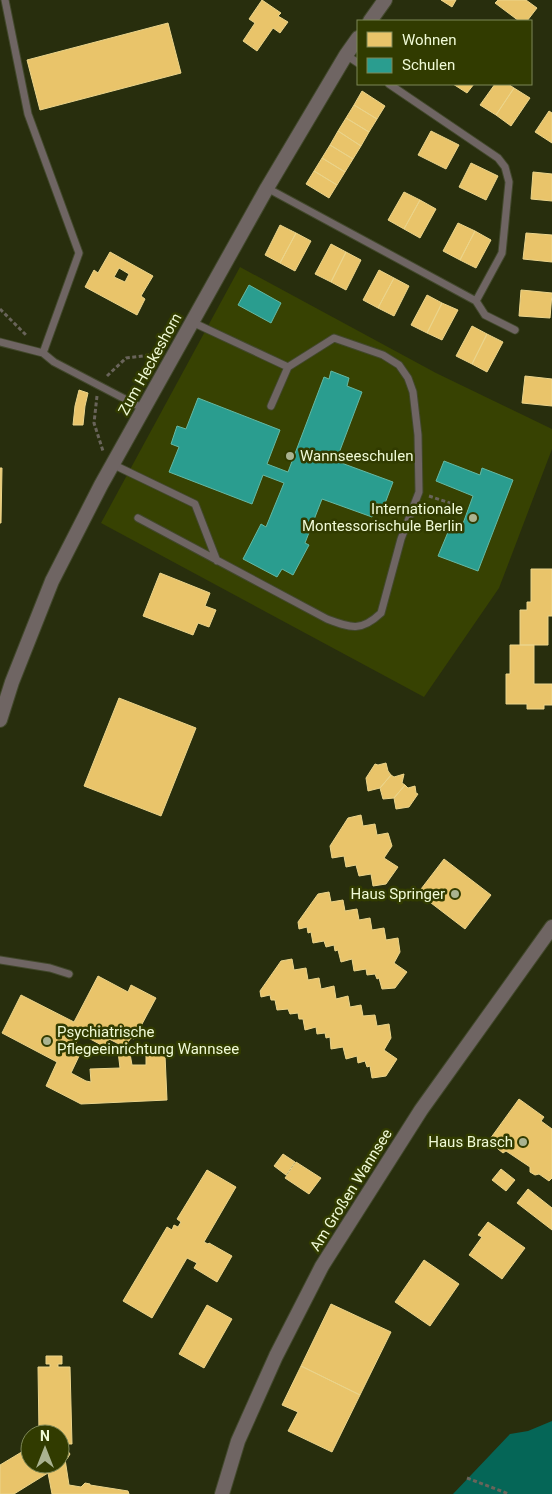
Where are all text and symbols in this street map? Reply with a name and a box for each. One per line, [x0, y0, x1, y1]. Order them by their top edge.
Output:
legend [357, 20, 532, 85]
text: Wohnen [402, 31, 456, 49]
text: Schulen [402, 56, 455, 74]
street label: Zum Heckeshorn [115, 310, 185, 418]
place label: Wannseeschulen [300, 447, 413, 465]
marker: Wannseeschulen [284, 450, 296, 462]
place label: Internationale Montessorischule Berlin [302, 500, 463, 535]
marker: Internationale Montessorischule Berlin [467, 512, 479, 524]
place label: Haus Springer [351, 885, 445, 903]
marker: Haus Springer [449, 888, 461, 900]
place label: Psychiatrische Pflegeeinrichtung Wannsee [57, 1023, 239, 1058]
marker: Psychiatrische Pflegeeinrichtung Wannsee [41, 1035, 53, 1047]
street label: Am Großen Wannsee [306, 1126, 396, 1254]
place label: Haus Brasch [428, 1133, 513, 1151]
marker: Haus Brasch [517, 1136, 529, 1148]
north arrow [20, 1424, 70, 1474]
text: N [40, 1428, 50, 1444]

